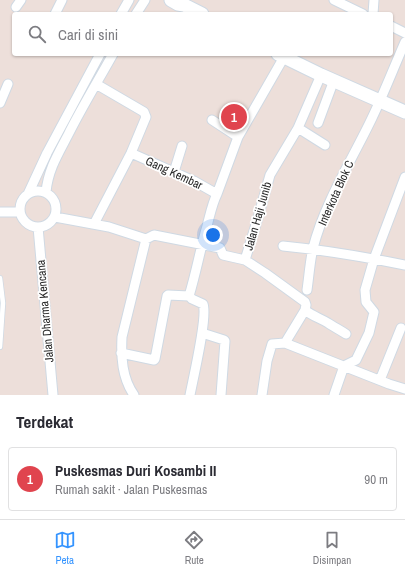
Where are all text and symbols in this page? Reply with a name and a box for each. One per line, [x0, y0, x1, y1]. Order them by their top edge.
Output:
search box [12, 12, 393, 56]
icon: search [26, 23, 48, 45]
text: Cari di sini [58, 24, 118, 45]
pin: 1 [221, 102, 247, 132]
street label: Gang Kembar [143, 153, 206, 194]
street label: Interkota Blok C [314, 158, 358, 228]
street label: Jalan Haji Junib [241, 180, 275, 252]
your location [203, 225, 223, 245]
street label: Jalan Dharma Kencana [33, 259, 57, 363]
text: Terdekat [16, 410, 73, 433]
text: Puskesmas Duri Kosambi II [55, 460, 216, 481]
text: 1 [27, 471, 33, 488]
text: 90 m [364, 471, 388, 488]
text: Rumah sakit · Jalan Puskesmas [55, 481, 207, 498]
tab: Peta [54, 529, 76, 567]
tab: Rute [183, 529, 205, 567]
tab: Disimpan [313, 529, 351, 567]

